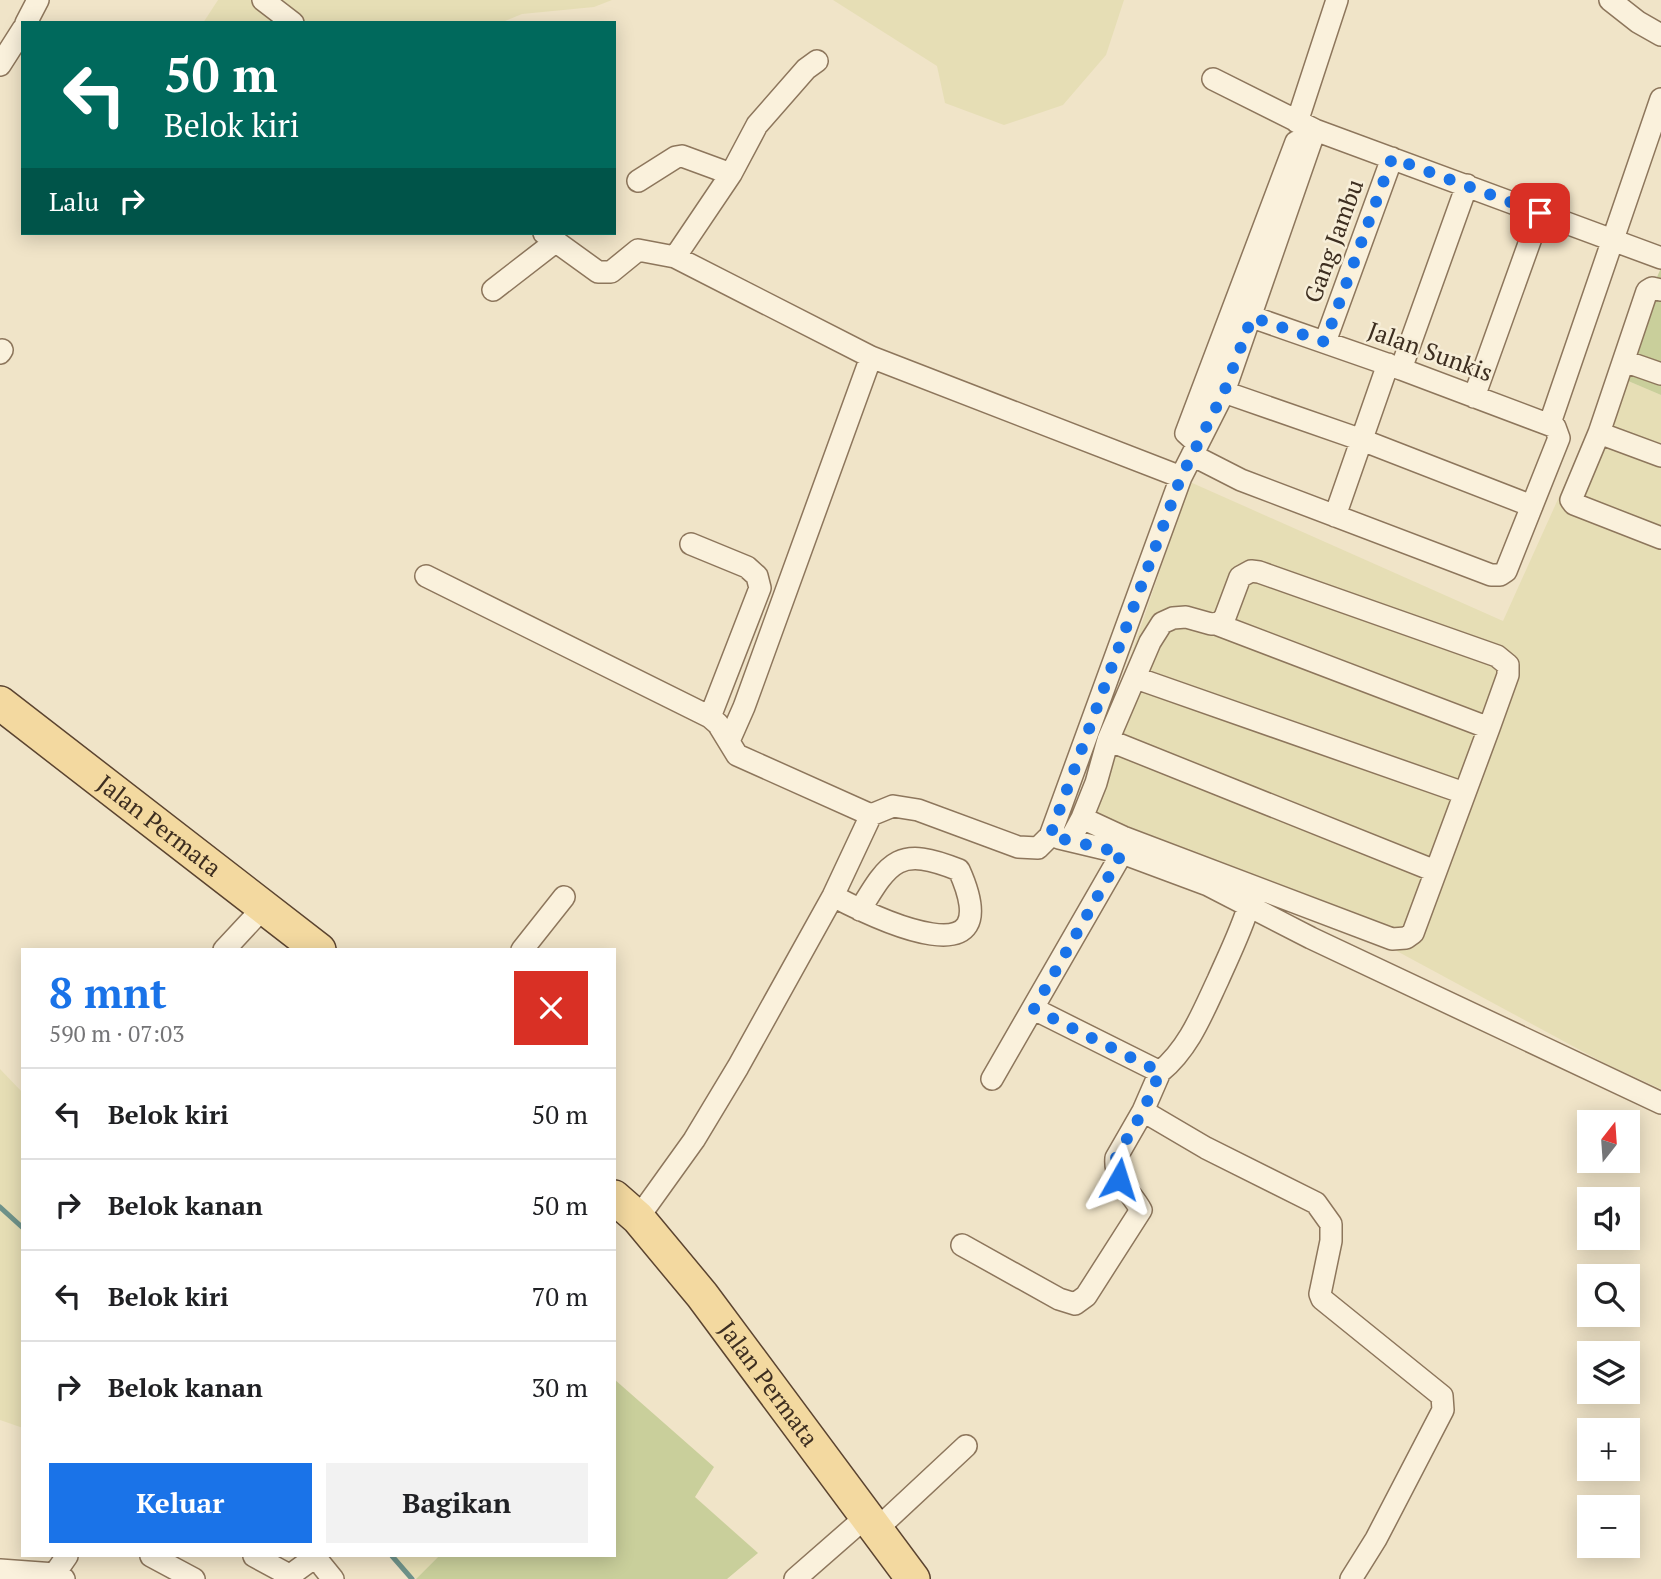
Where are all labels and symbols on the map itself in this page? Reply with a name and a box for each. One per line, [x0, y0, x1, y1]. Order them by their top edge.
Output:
street label: Gang Jambu [1296, 174, 1370, 307]
pin [1510, 183, 1570, 243]
street label: Jalan Sunkis [1363, 314, 1497, 388]
street label: Jalan Permata [91, 767, 228, 883]
north arrow [1577, 1110, 1640, 1172]
position arrow [1082, 1142, 1156, 1216]
street label: Jalan Permata [712, 1314, 826, 1453]

